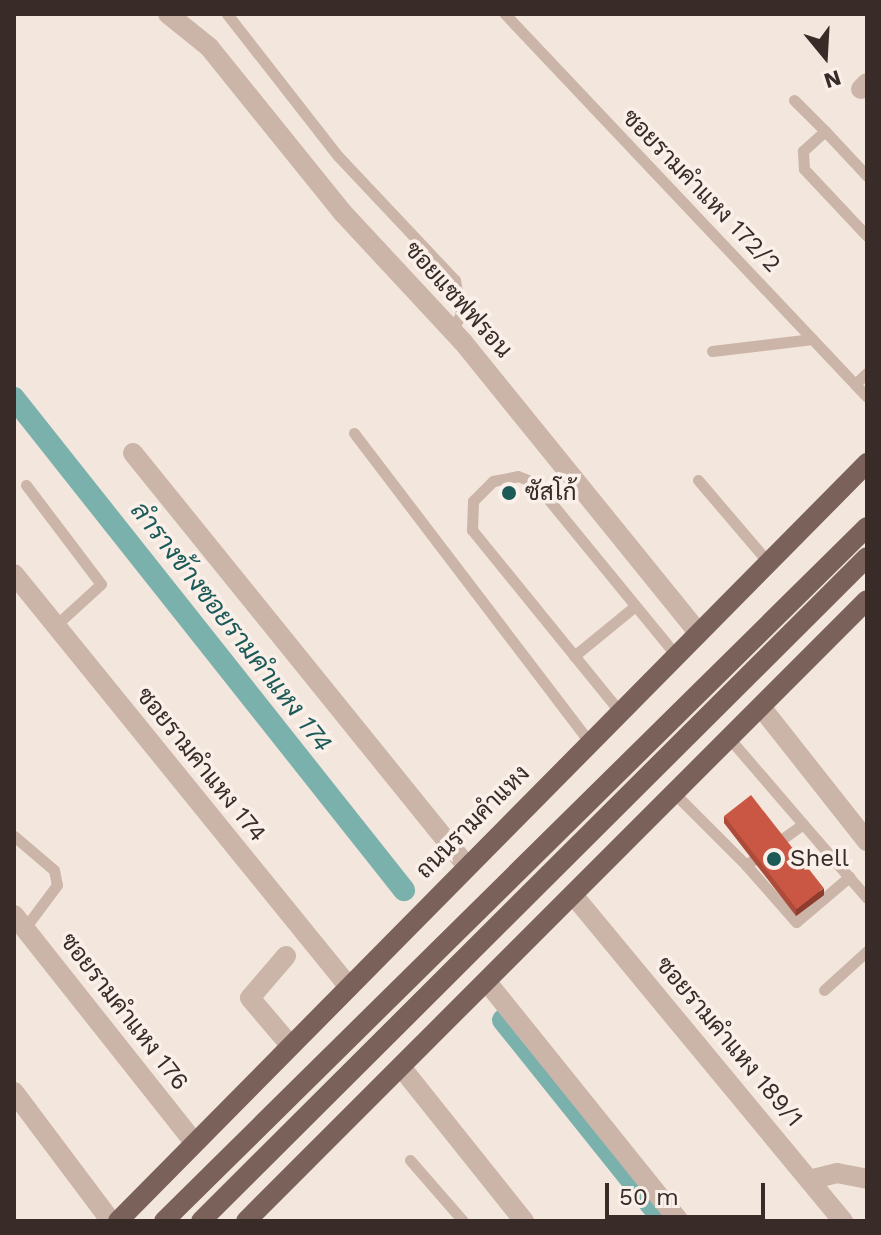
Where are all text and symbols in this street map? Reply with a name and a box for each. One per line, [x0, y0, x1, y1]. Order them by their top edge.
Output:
north arrow [785, 16, 865, 96]
text: N [821, 65, 844, 94]
street label: ซอยรามคำแหง 172/2 [616, 103, 786, 279]
street label: ซอยแซฟฟรอน [398, 236, 518, 364]
place label: ซัสโก้ [525, 479, 577, 507]
marker: ซัสโก้ [500, 484, 518, 502]
water label: ลำรางข้างซอยรามคำแหง 174 [124, 496, 338, 758]
street label: ซอยรามคำแหง 174 [130, 682, 272, 848]
street label: ถนนรามคำแหง [410, 759, 536, 885]
place label: Shell [790, 845, 849, 873]
marker: Shell [765, 850, 783, 868]
street label: ซอยรามคำแหง 176 [54, 928, 194, 1096]
street label: ซอยรามคำแหง 189/1 [649, 951, 809, 1133]
scale bar [609, 1167, 769, 1217]
text: 50 m [619, 1183, 679, 1211]

